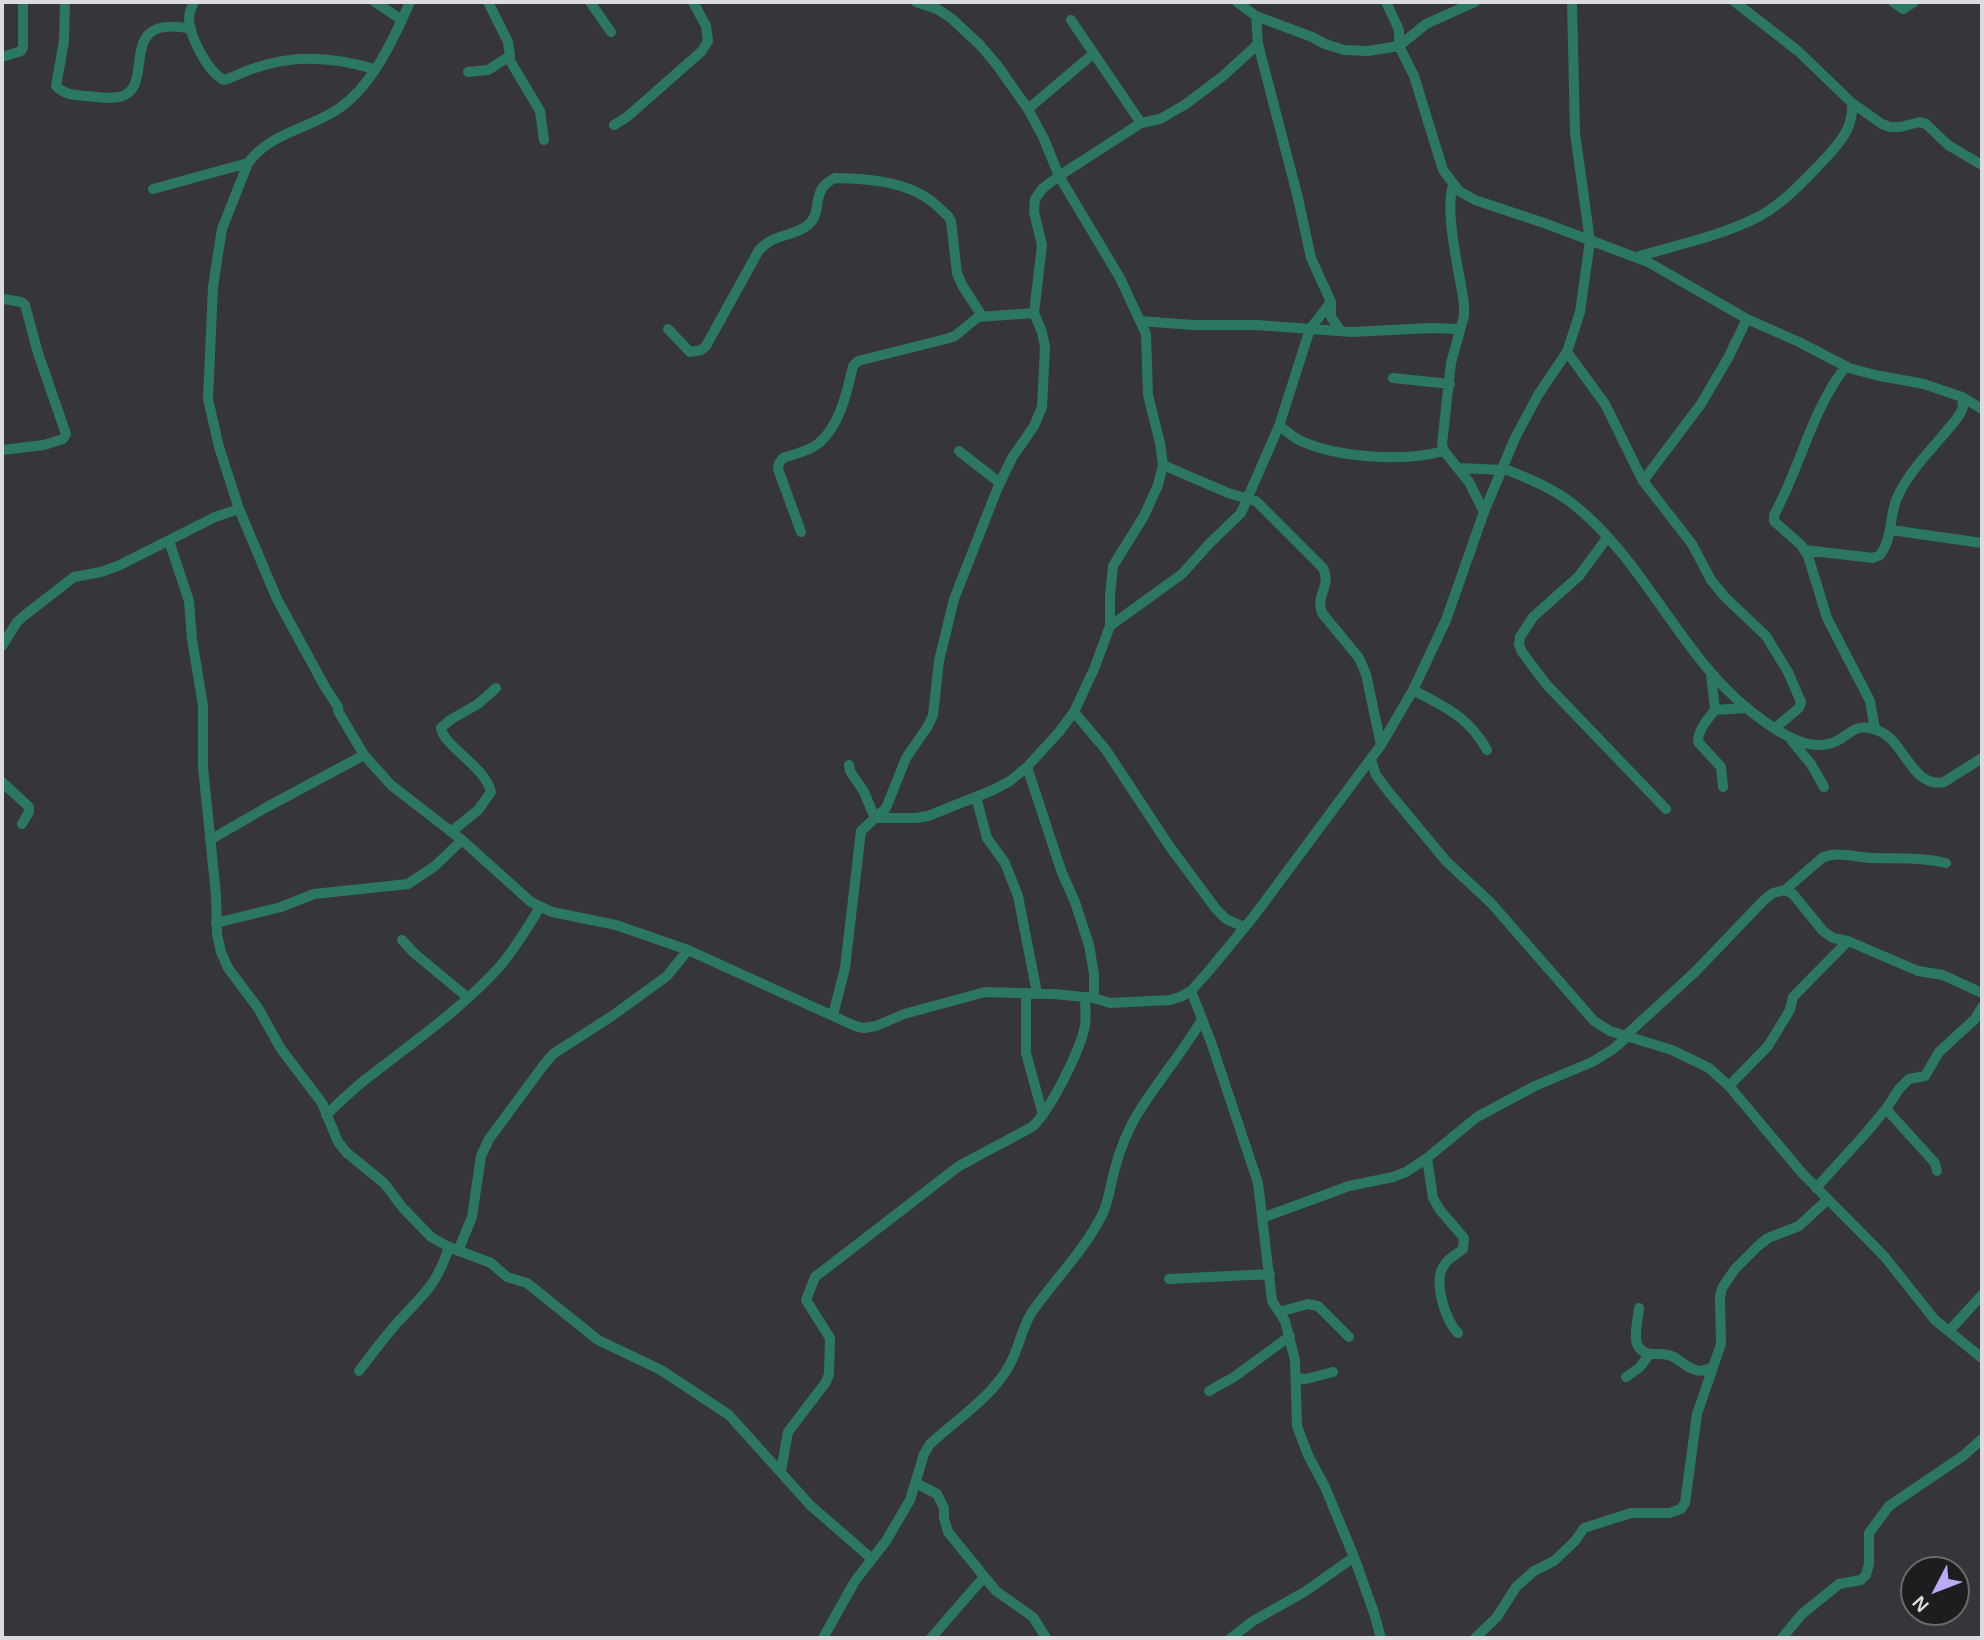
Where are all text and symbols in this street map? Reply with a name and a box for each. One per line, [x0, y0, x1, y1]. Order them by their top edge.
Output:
north arrow [1900, 1556, 1970, 1626]
text: N [1908, 1592, 1933, 1616]

